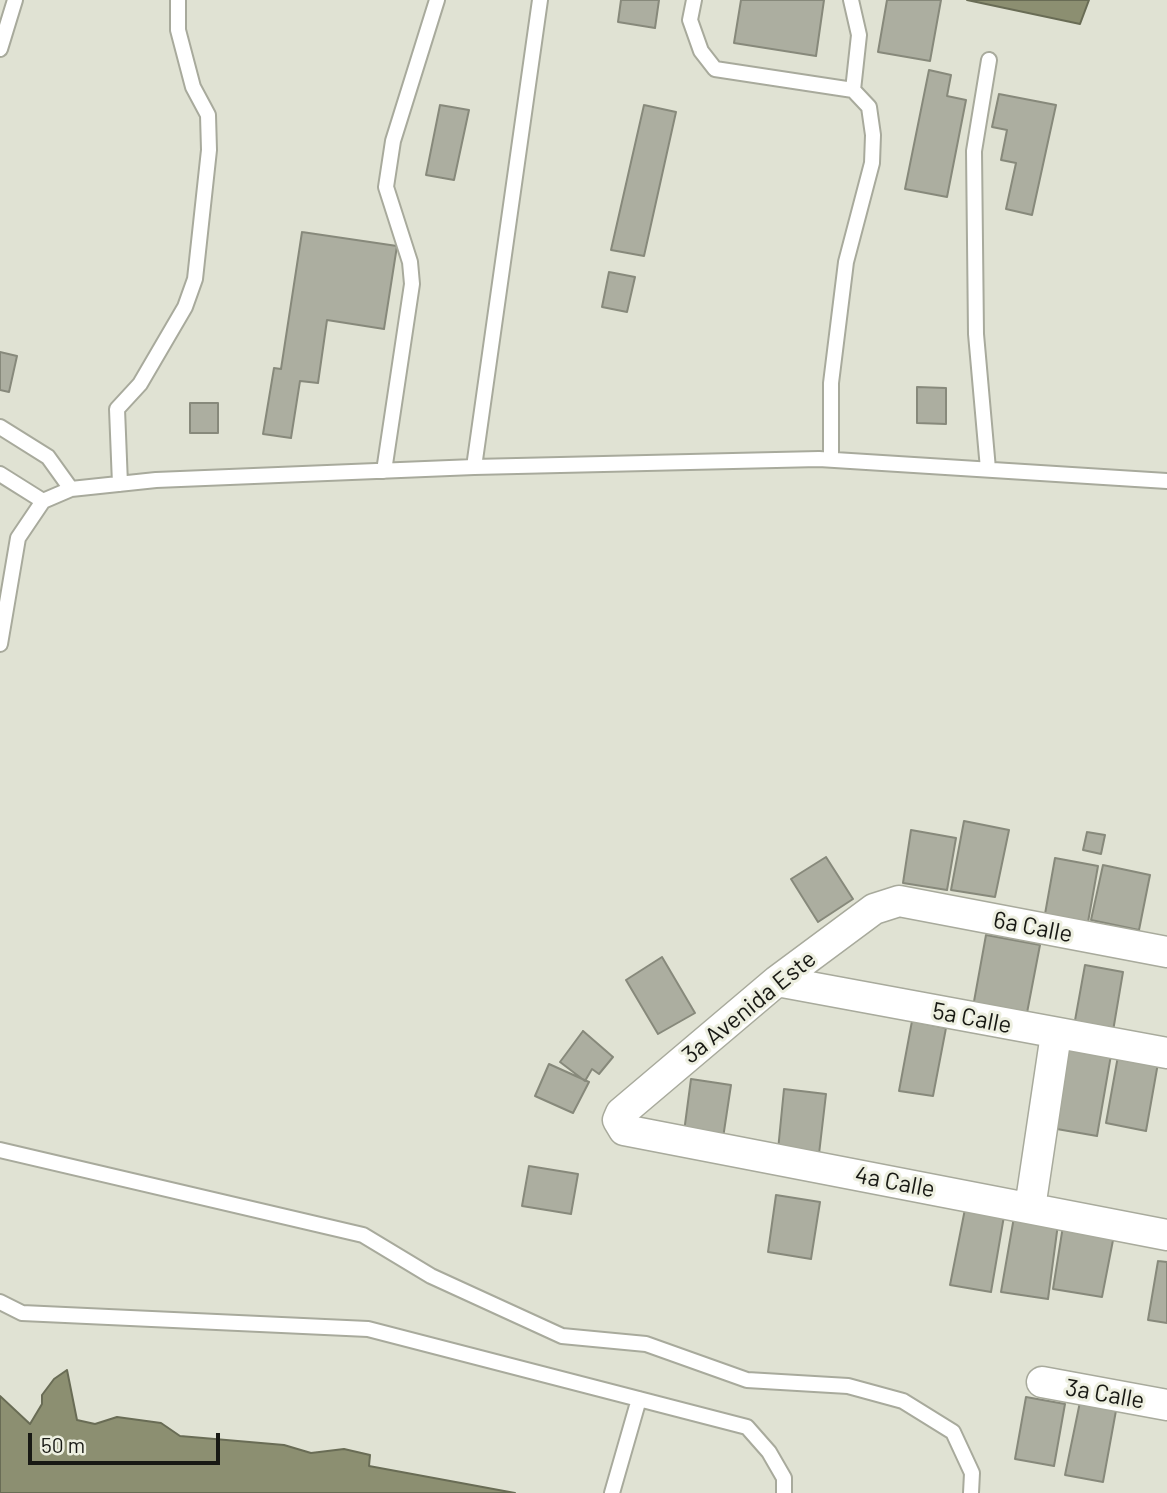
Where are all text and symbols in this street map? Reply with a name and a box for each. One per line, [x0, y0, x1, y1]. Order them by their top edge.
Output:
street label: 6a Calle [991, 905, 1075, 949]
street label: 3a Avenida Este [676, 944, 822, 1070]
street label: 5a Calle [930, 996, 1014, 1040]
street label: 4a Calle [853, 1160, 937, 1204]
street label: 3a Calle [1063, 1373, 1147, 1415]
scale bar [32, 1420, 224, 1464]
text: 50 m [41, 1432, 85, 1457]

